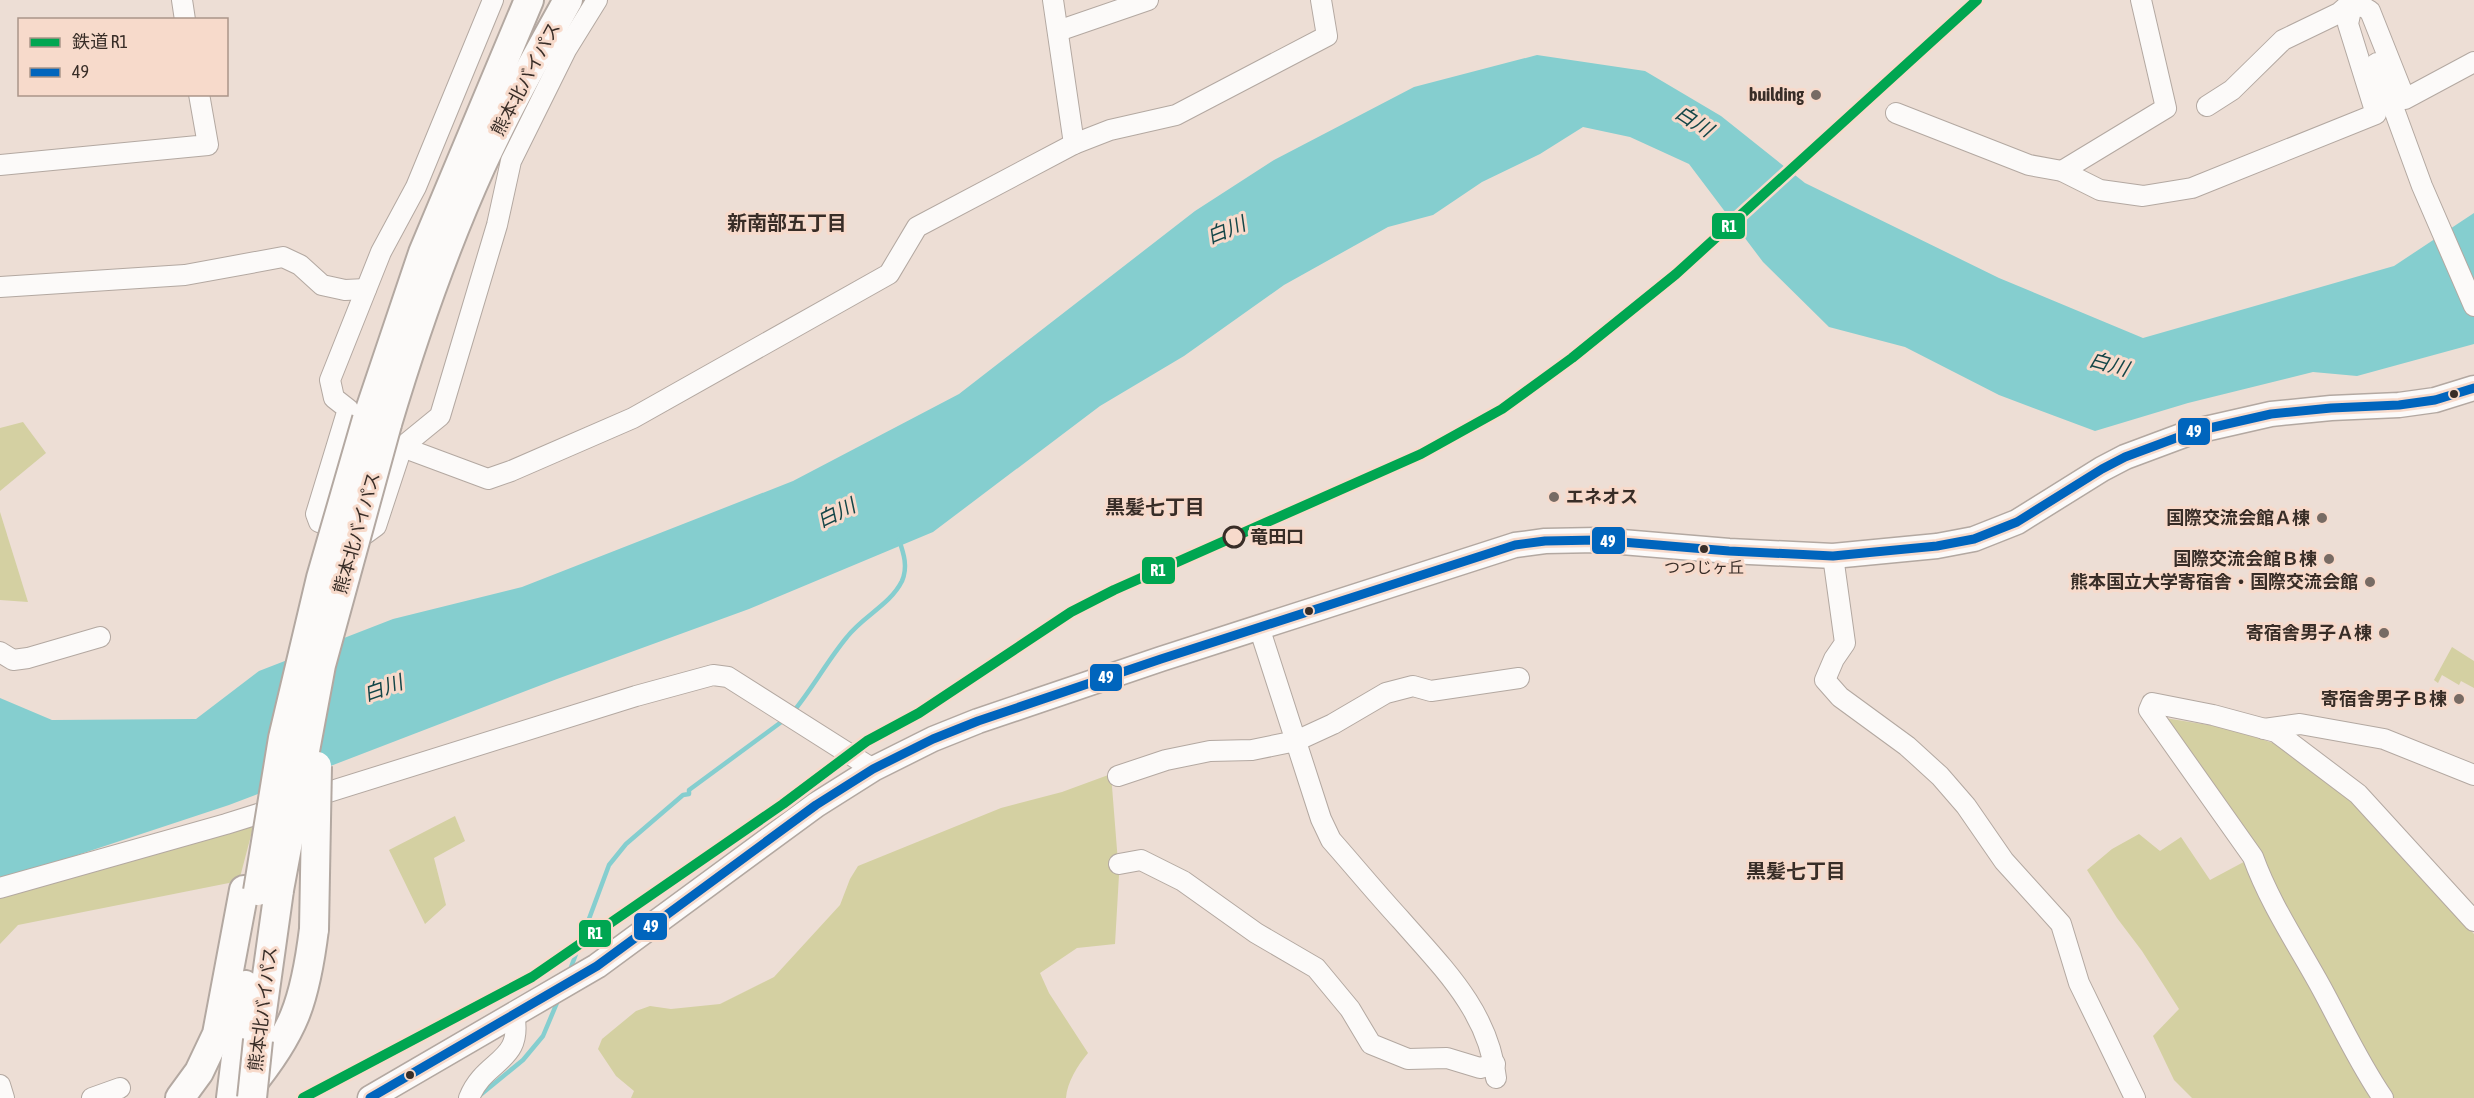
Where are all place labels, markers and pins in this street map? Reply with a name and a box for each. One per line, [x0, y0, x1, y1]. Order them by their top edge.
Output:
place label: building [1749, 84, 1804, 105]
marker: building [1809, 88, 1823, 102]
unlabelled marker [2448, 388, 2460, 400]
place label: エネオス [1566, 486, 1638, 507]
marker: エネオス [1547, 490, 1561, 504]
place label: 国際交流会館Ａ棟 [2166, 507, 2310, 528]
marker: 国際交流会館Ａ棟 [2315, 511, 2329, 525]
marker: 竜田口 [1223, 526, 1245, 548]
place label: 竜田口 [1250, 526, 1304, 547]
marker: つつじヶ丘 [1698, 543, 1710, 555]
place label: 国際交流会館Ｂ棟 [2173, 548, 2317, 569]
marker: 国際交流会館Ｂ棟 [2322, 552, 2336, 566]
place label: つつじヶ丘 [1664, 558, 1744, 576]
place label: 熊本国立大学寄宿舎・国際交流会館 [2070, 571, 2358, 592]
marker: 熊本国立大学寄宿舎・国際交流会館 [2363, 575, 2377, 589]
unlabelled marker [1303, 605, 1315, 617]
place label: 寄宿舎男子Ａ棟 [2246, 622, 2372, 643]
marker: 寄宿舎男子Ａ棟 [2377, 626, 2391, 640]
place label: 寄宿舎男子Ｂ棟 [2321, 688, 2447, 709]
marker: 寄宿舎男子Ｂ棟 [2452, 692, 2466, 706]
unlabelled marker [404, 1069, 416, 1081]

